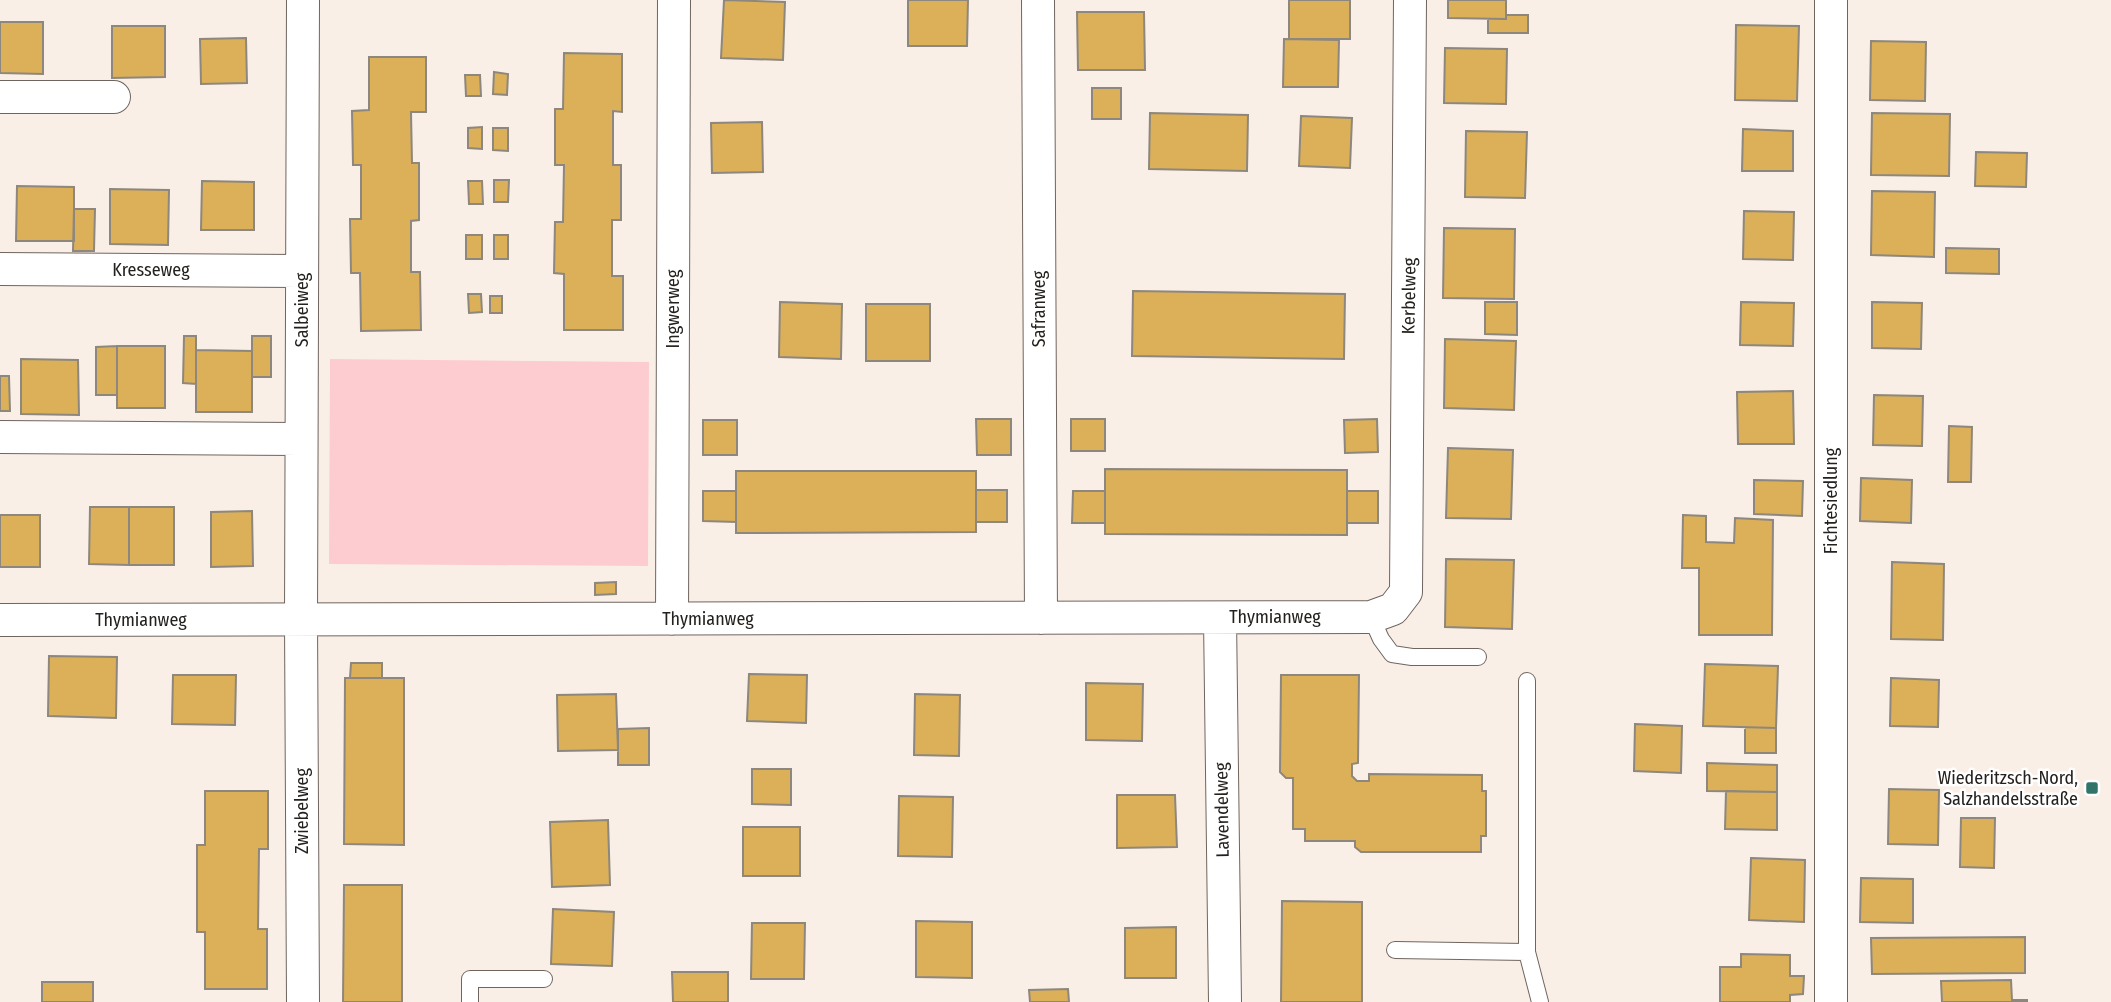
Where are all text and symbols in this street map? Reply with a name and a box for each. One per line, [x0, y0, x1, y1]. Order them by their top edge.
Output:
street label: Kerbelweg [1397, 257, 1421, 335]
street label: Kresseweg [112, 259, 190, 281]
street label: Ingwerweg [662, 269, 684, 348]
street label: Safranweg [1028, 270, 1050, 347]
street label: Salbeiweg [291, 272, 313, 347]
street label: Fichtesiedlung [1820, 447, 1842, 554]
street label: Thymianweg [1229, 606, 1321, 628]
street label: Thymianweg [662, 608, 754, 630]
street label: Thymianweg [95, 609, 187, 631]
street label: Lavendelweg [1210, 762, 1234, 858]
place label: Wiederitzsch-Nord, Salzhandelsstraße [1938, 767, 2078, 810]
street label: Zwiebelweg [291, 768, 313, 854]
marker: Wiederitzsch-Nord, Salzhandelsstraße [2084, 780, 2100, 796]

